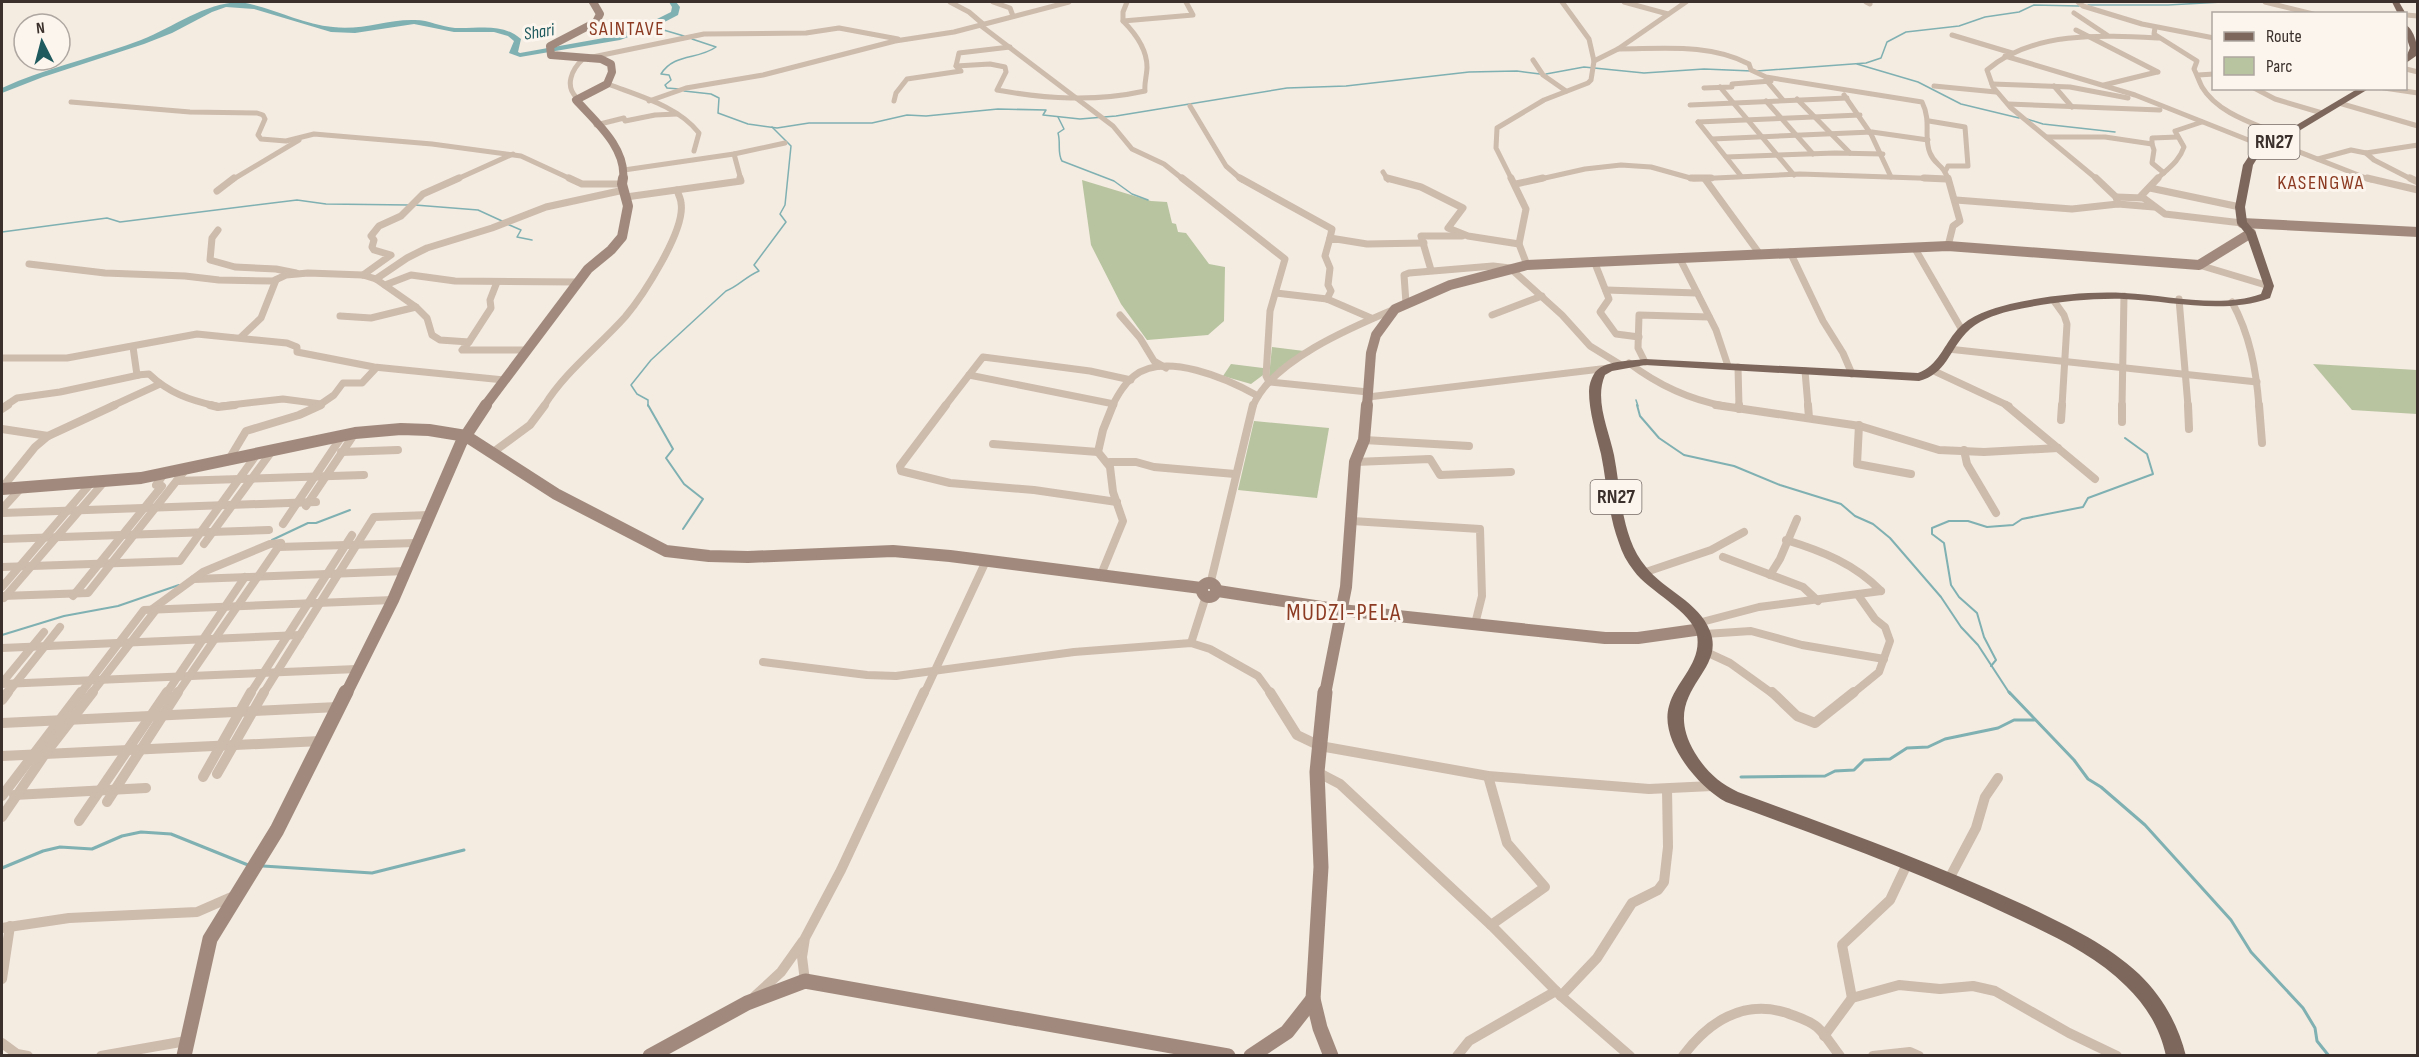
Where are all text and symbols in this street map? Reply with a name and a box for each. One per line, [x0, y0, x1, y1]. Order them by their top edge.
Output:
north arrow [12, 12, 72, 72]
legend [2212, 12, 2407, 90]
district label: SAINTAVE [589, 17, 665, 41]
text: N [35, 19, 46, 38]
water label: Shari [522, 19, 557, 45]
text: Route [2266, 26, 2302, 47]
text: Parc [2266, 56, 2292, 77]
road number: RN27 [2248, 125, 2300, 159]
district label: KASENGWA [2277, 171, 2365, 195]
road number: RN27 [1590, 480, 1642, 514]
district label: MUDZI-PELA [1286, 598, 1402, 627]

